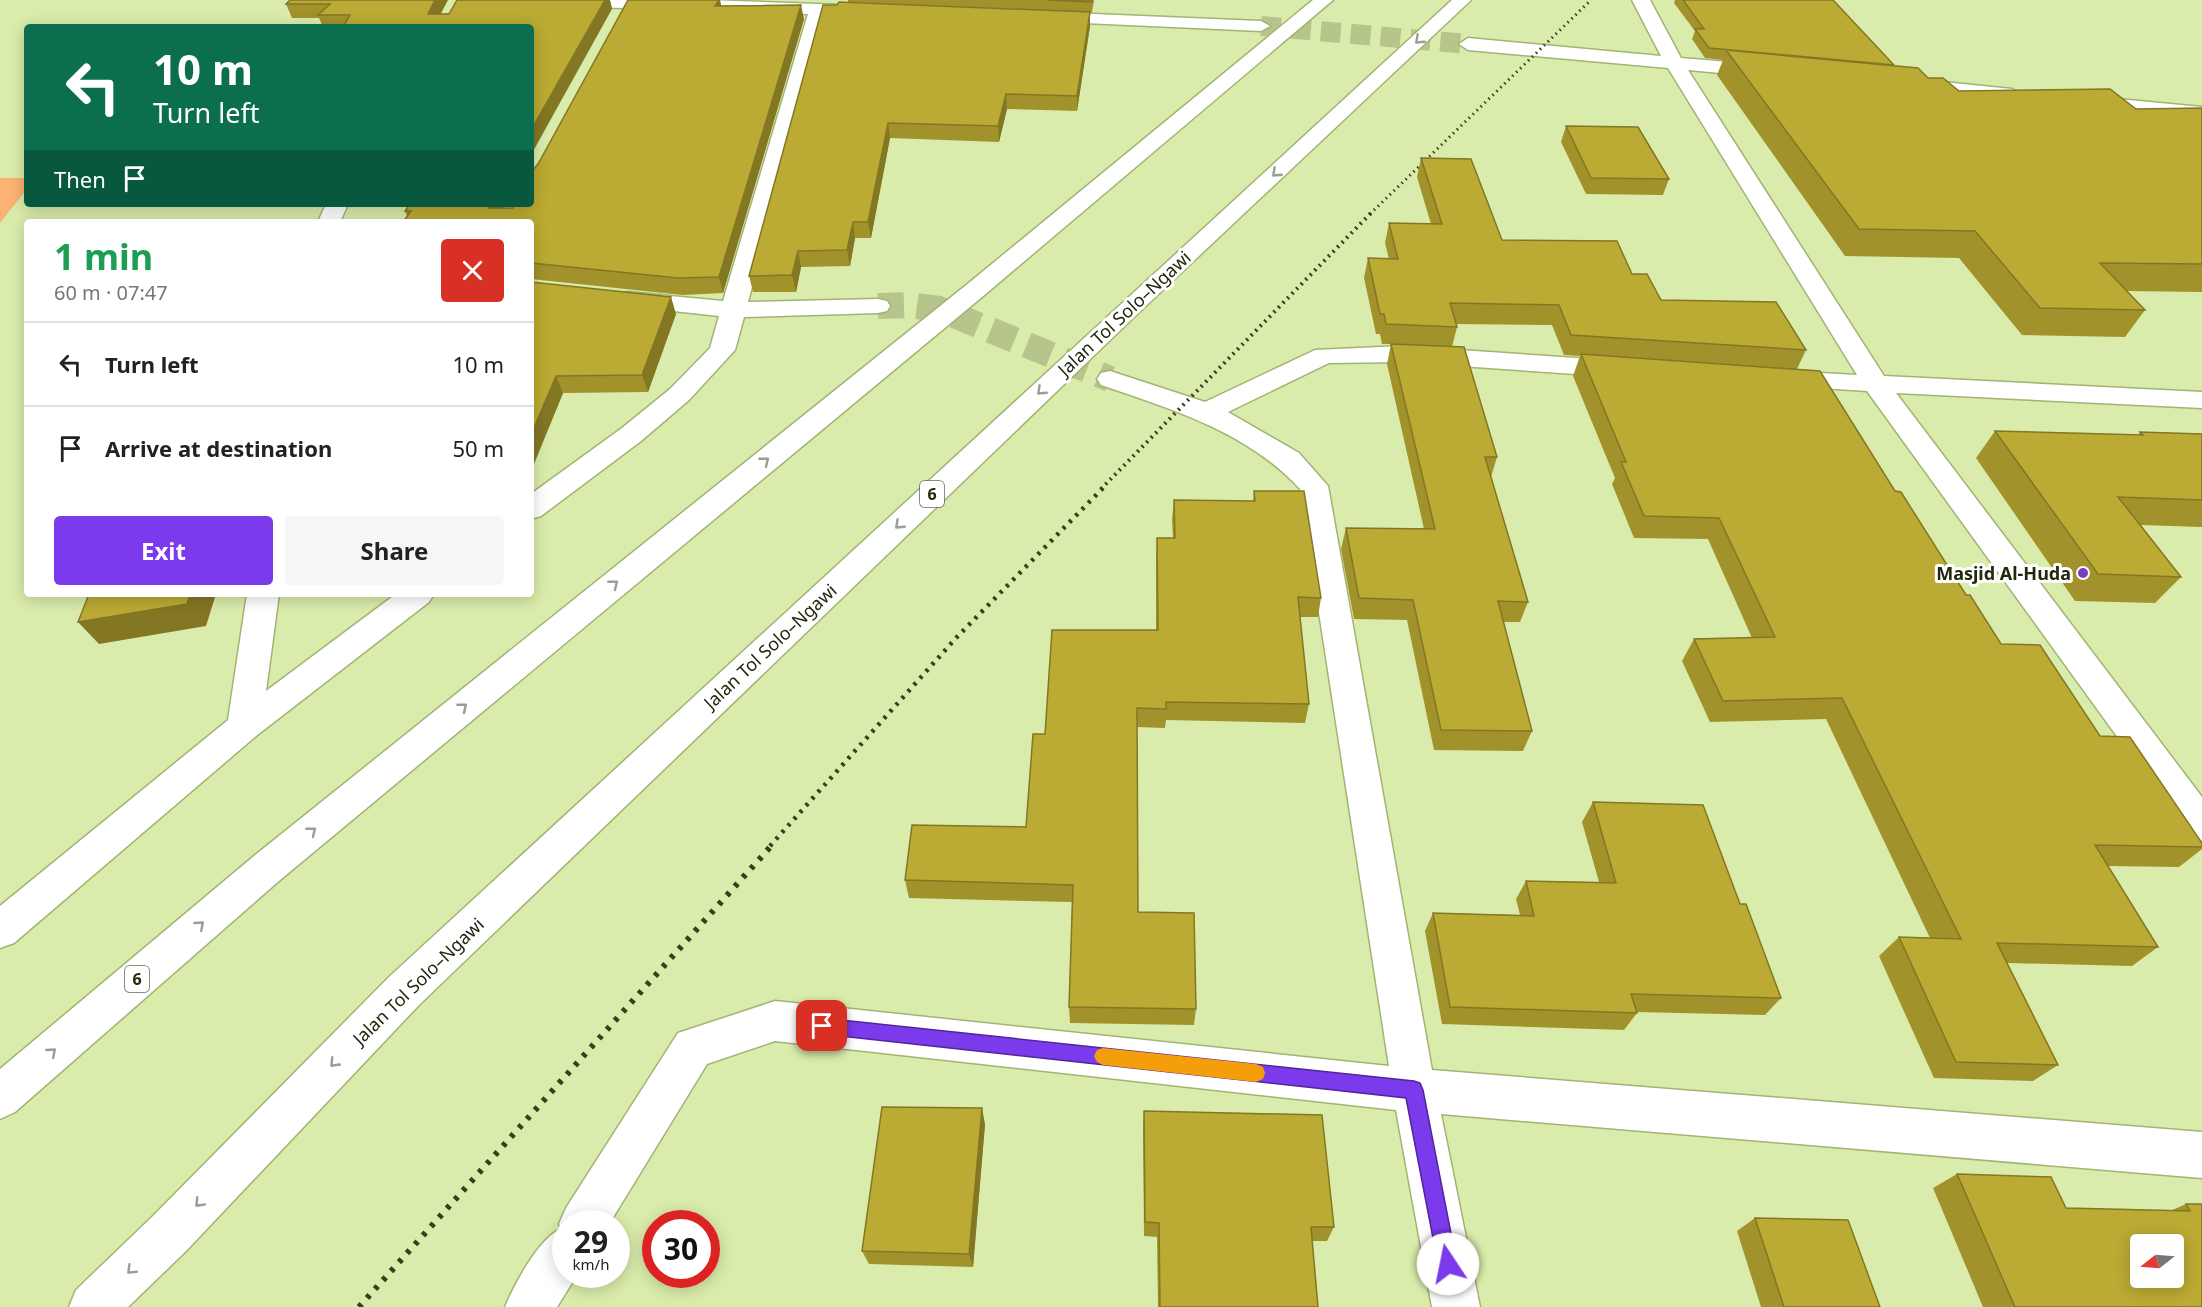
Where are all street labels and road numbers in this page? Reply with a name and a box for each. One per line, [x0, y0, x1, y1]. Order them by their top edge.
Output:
street label: Jalan Tol Solo–Ngawi [1051, 245, 1196, 382]
road number: 6 [920, 481, 944, 507]
street label: Jalan Tol Solo–Ngawi [697, 578, 842, 715]
street label: Jalan Tol Solo–Ngawi [346, 912, 489, 1051]
road number: 6 [125, 966, 149, 992]

